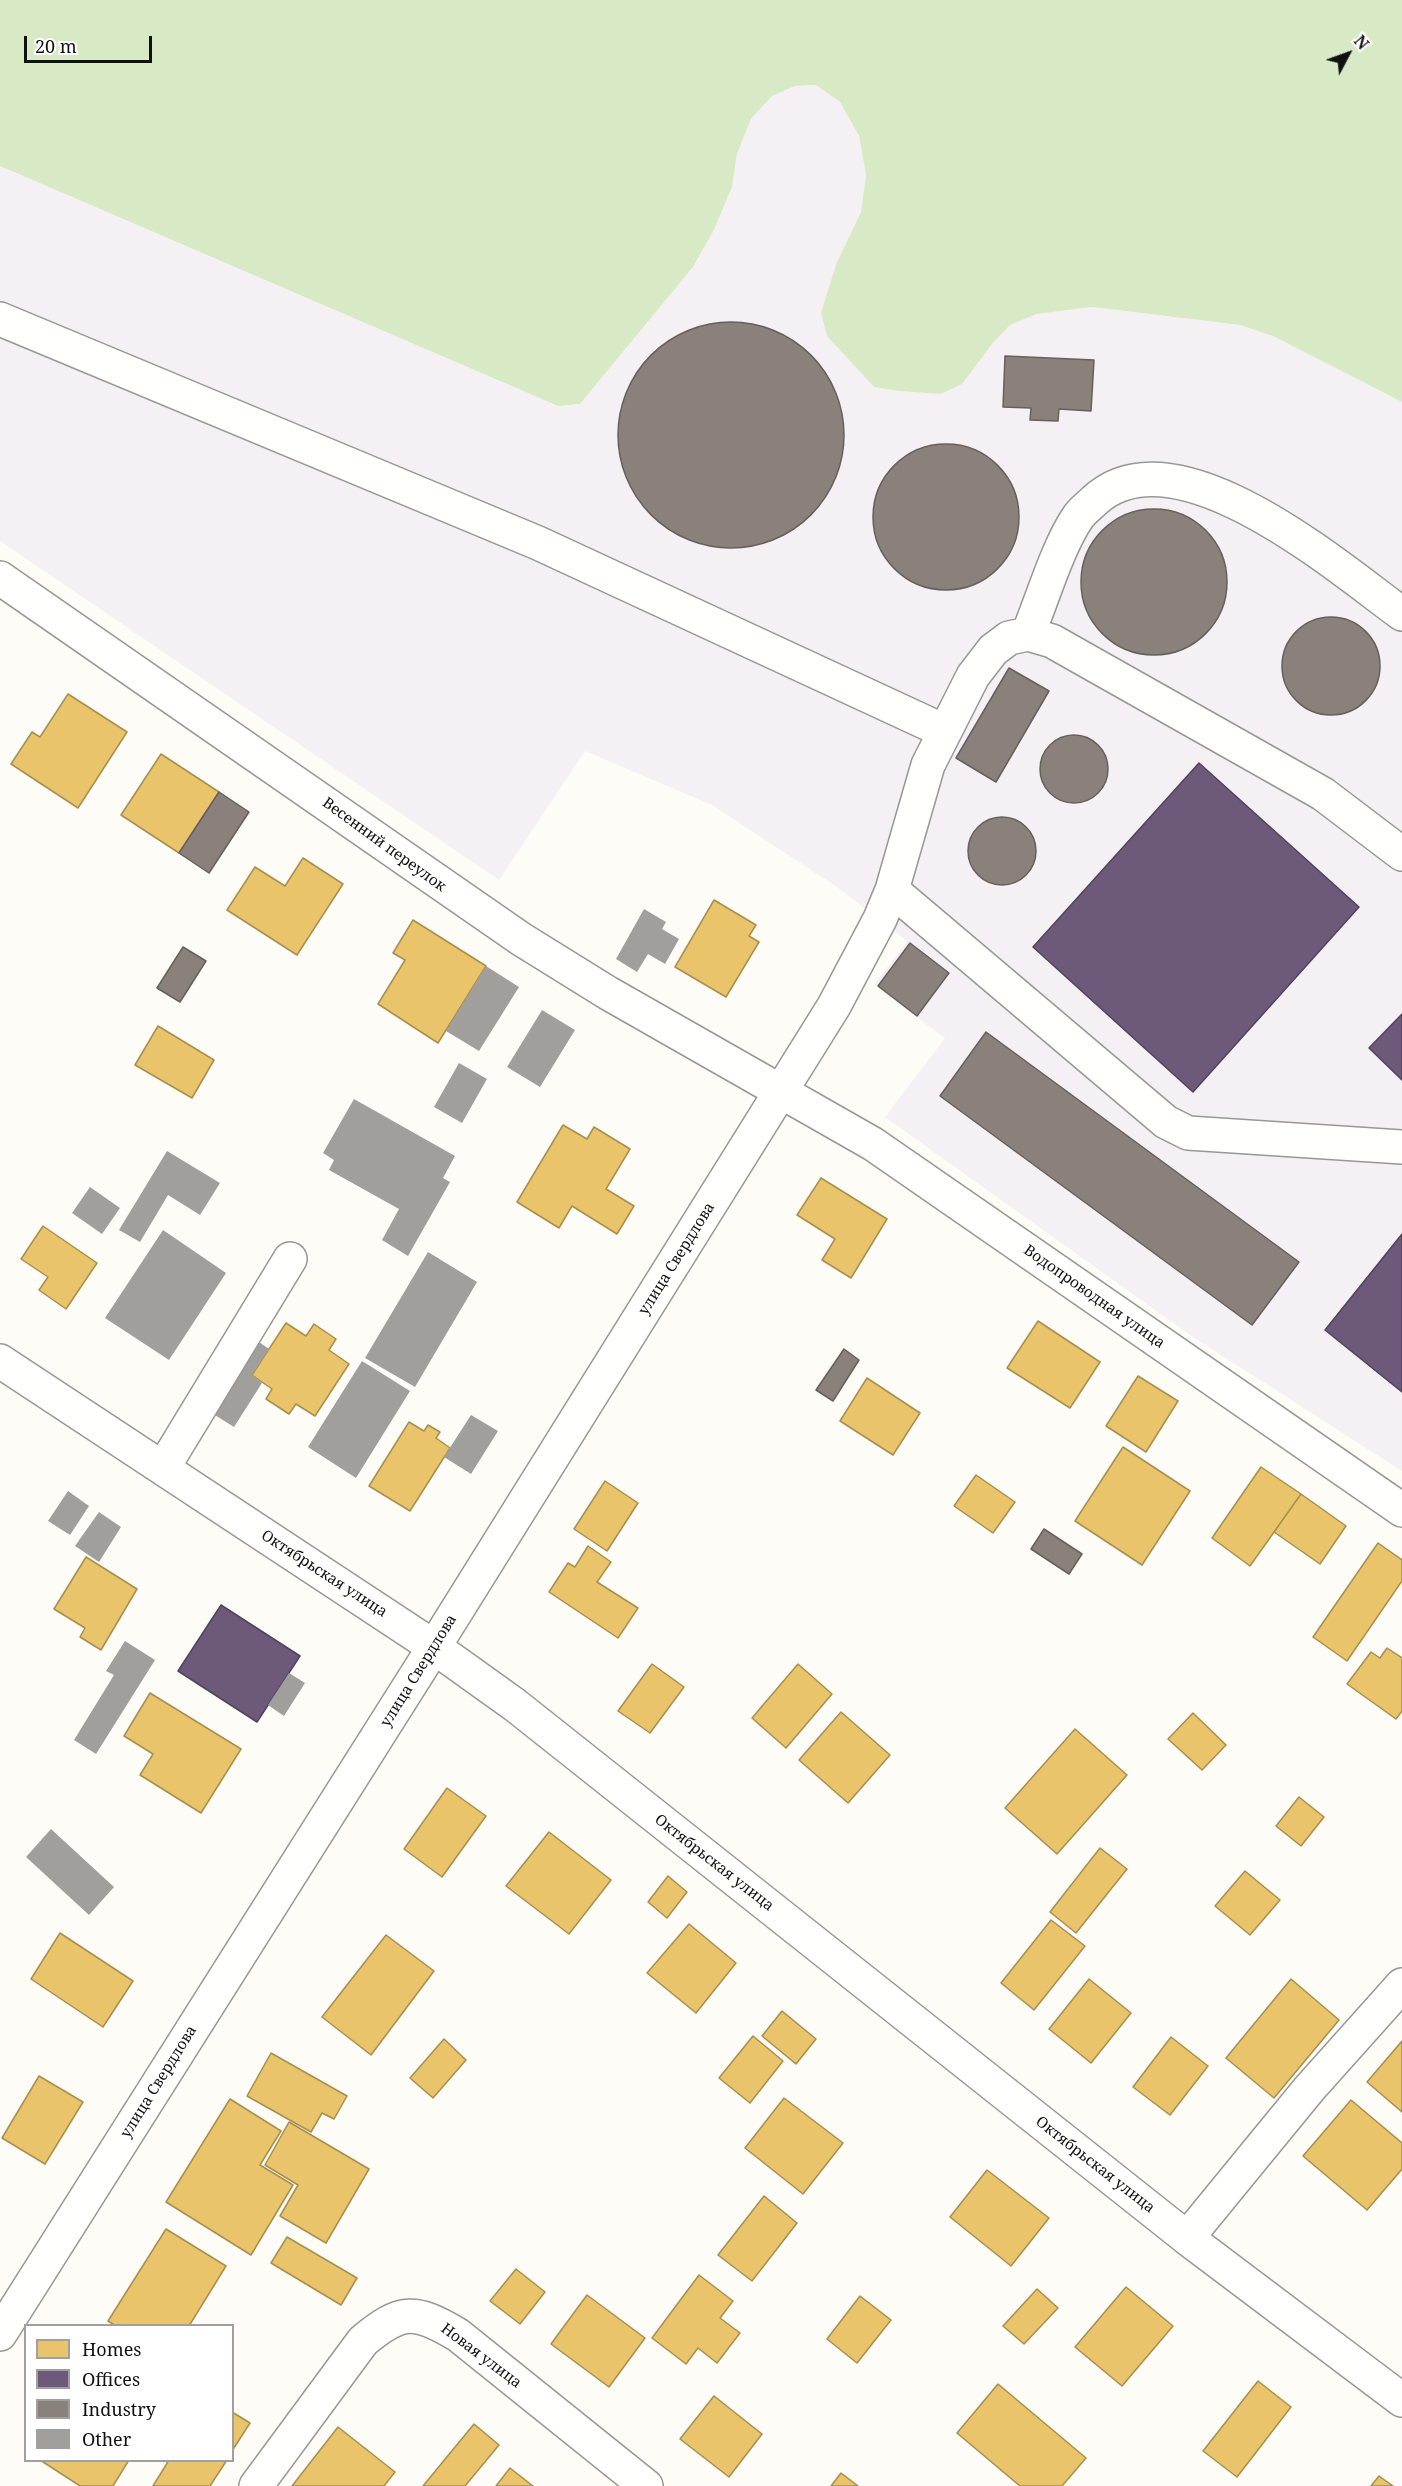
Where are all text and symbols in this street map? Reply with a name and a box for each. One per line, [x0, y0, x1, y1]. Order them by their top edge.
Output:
scale bar [27, 24, 154, 62]
north arrow [1318, 24, 1378, 84]
text: N [1349, 30, 1374, 54]
text: 20 m [35, 34, 77, 58]
street label: Весенний переулок [319, 794, 449, 896]
street label: улица Свердлова [635, 1199, 719, 1319]
street label: Водопроводная улица [1020, 1241, 1168, 1353]
street label: Октябрьская улица [258, 1527, 390, 1621]
street label: улица Свердлова [377, 1611, 461, 1731]
street label: Октябрьская улица [651, 1811, 777, 1915]
street label: улица Свердлова [117, 2022, 201, 2142]
street label: Октябрьская улица [1032, 2113, 1158, 2217]
street label: Новая улица [437, 2320, 525, 2392]
legend [24, 2324, 234, 2462]
text: Homes [82, 2337, 141, 2361]
text: Offices [82, 2367, 140, 2391]
text: Industry [82, 2397, 156, 2421]
text: Other [82, 2427, 131, 2451]

